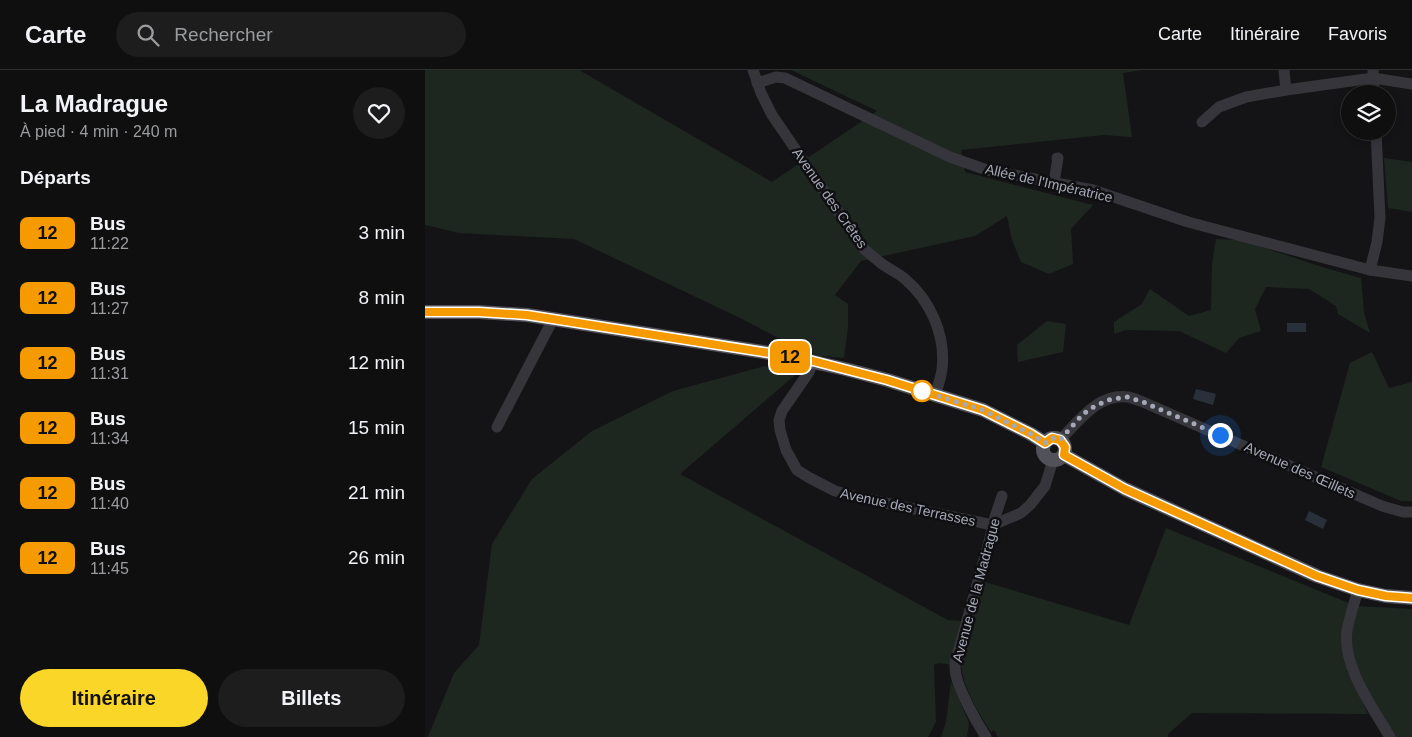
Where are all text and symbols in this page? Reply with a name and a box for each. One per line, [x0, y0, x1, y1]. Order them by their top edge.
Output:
search box [116, 12, 466, 57]
text: Carte [25, 21, 86, 48]
icon: search [134, 21, 162, 49]
text: Rechercher [174, 24, 273, 45]
text: Carte [1158, 24, 1202, 44]
text: Itinéraire [1230, 24, 1300, 44]
text: Favoris [1328, 24, 1387, 44]
map controls [1341, 85, 1396, 140]
button: layers [1341, 85, 1396, 140]
button: heart [353, 87, 405, 139]
text: La Madrague [20, 90, 168, 117]
text: À pied · 4 min · 240 m [20, 123, 177, 140]
street label: Avenue des Crêtes [789, 145, 871, 251]
street label: Allée de l'Impératrice [984, 161, 1114, 205]
text: Départs [20, 167, 91, 188]
text: Bus [90, 213, 126, 234]
text: 3 min [359, 222, 405, 243]
text: 12 [37, 223, 58, 243]
text: 11:22 [90, 235, 129, 252]
text: Bus [90, 278, 126, 299]
text: 8 min [359, 287, 405, 308]
text: 12 [37, 288, 58, 308]
text: 11:27 [90, 300, 129, 317]
line badge: 12 [767, 341, 813, 373]
text: Bus [90, 343, 126, 364]
text: 12 [780, 347, 800, 367]
text: 12 min [348, 352, 405, 373]
text: 12 [37, 353, 58, 373]
text: 11:31 [90, 365, 129, 382]
unlabelled marker [911, 380, 933, 402]
text: Bus [90, 408, 126, 429]
text: 15 min [348, 417, 405, 438]
text: 12 [37, 418, 58, 438]
your location [1208, 423, 1233, 448]
text: 11:34 [90, 430, 129, 447]
street label: Avenue des Œillets [1242, 438, 1358, 502]
text: Bus [90, 473, 126, 494]
text: 21 min [348, 482, 405, 503]
text: 12 [37, 483, 58, 503]
street label: Avenue des Terrasses [839, 485, 977, 529]
text: 11:40 [90, 495, 129, 512]
street label: Avenue de la Madrague [949, 516, 1003, 664]
text: Bus [90, 538, 126, 559]
text: 26 min [348, 547, 405, 568]
text: 12 [37, 548, 58, 568]
text: 11:45 [90, 560, 129, 577]
button: Itinéraire [20, 669, 208, 727]
button: Billets [218, 669, 405, 727]

